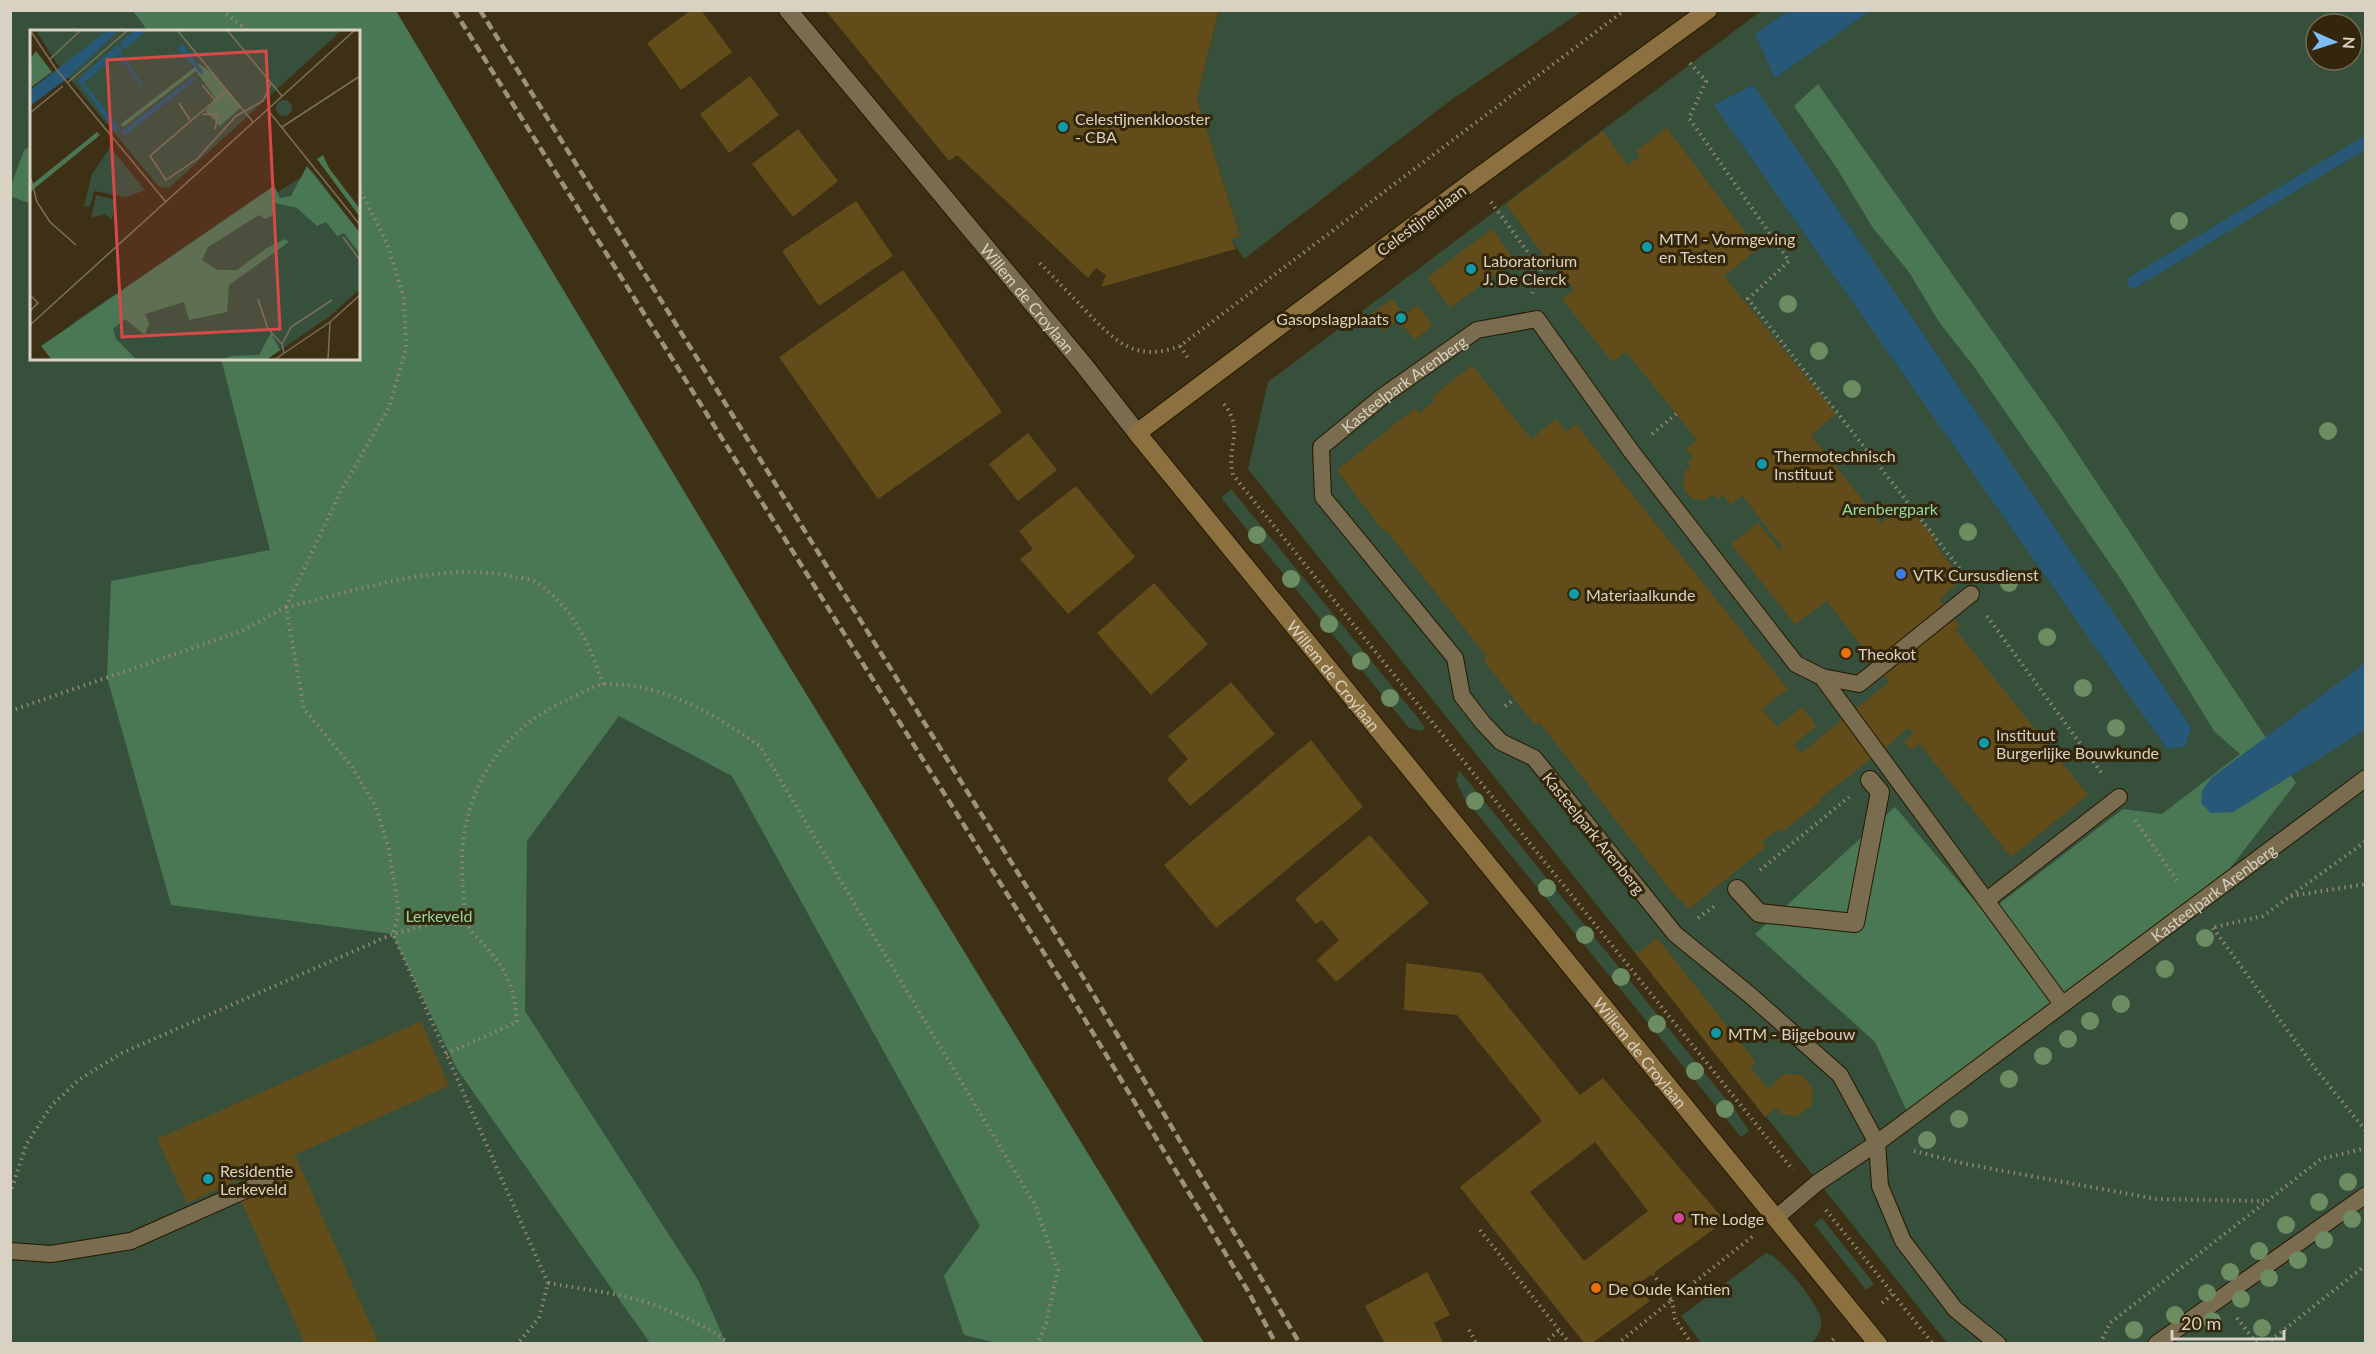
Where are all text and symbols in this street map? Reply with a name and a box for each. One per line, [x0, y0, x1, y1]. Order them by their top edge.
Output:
north arrow [2304, 12, 2364, 72]
inset map [30, 30, 360, 360]
text: N [2340, 36, 2359, 49]
place label: Celestijnenklooster - CBA [1075, 109, 1210, 146]
marker: Celestijnenklooster - CBA [1056, 120, 1070, 134]
street label: Celestijnenlaan [1373, 180, 1469, 260]
place label: MTM - Vormgeving en Testen [1659, 229, 1795, 266]
street label: Willem de Croylaan [977, 239, 1079, 357]
marker: MTM - Vormgeving en Testen [1640, 240, 1654, 254]
place label: Laboratorium J. De Clerck [1483, 251, 1577, 288]
marker: Laboratorium J. De Clerck [1464, 262, 1478, 276]
place label: Gasopslagplaats [1276, 309, 1389, 328]
marker: Gasopslagplaats [1394, 311, 1408, 325]
street label: Kasteelpark Arenberg [1337, 331, 1470, 436]
place label: Thermotechnisch Instituut [1774, 446, 1896, 483]
marker: Thermotechnisch Instituut [1755, 457, 1769, 471]
park label: Arenbergpark [1842, 499, 1939, 518]
place label: VTK Cursusdienst [1913, 565, 2039, 584]
marker: VTK Cursusdienst [1894, 567, 1908, 581]
place label: Materiaalkunde [1586, 585, 1695, 604]
marker: Materiaalkunde [1567, 587, 1581, 601]
street label: Willem de Croylaan [1284, 616, 1385, 734]
place label: Theokot [1858, 644, 1916, 663]
marker: Theokot [1839, 646, 1853, 660]
place label: Instituut Burgerlijke Bouwkunde [1996, 725, 2159, 762]
marker: Instituut Burgerlijke Bouwkunde [1977, 736, 1991, 750]
street label: Kasteelpark Arenberg [1539, 768, 1649, 898]
street label: Kasteelpark Arenberg [2147, 839, 2279, 945]
park label: Lerkeveld [405, 906, 473, 925]
street label: Willem de Croylaan [1590, 993, 1691, 1112]
place label: MTM - Bijgebouw [1728, 1024, 1856, 1043]
marker: MTM - Bijgebouw [1709, 1026, 1723, 1040]
place label: Residentie Lerkeveld [220, 1161, 293, 1198]
marker: Residentie Lerkeveld [201, 1172, 215, 1186]
place label: The Lodge [1691, 1209, 1764, 1228]
marker: The Lodge [1672, 1211, 1686, 1225]
place label: De Oude Kantien [1608, 1279, 1730, 1298]
marker: De Oude Kantien [1589, 1281, 1603, 1295]
scale bar [2172, 1303, 2284, 1341]
text: 20 m [2181, 1312, 2221, 1334]

